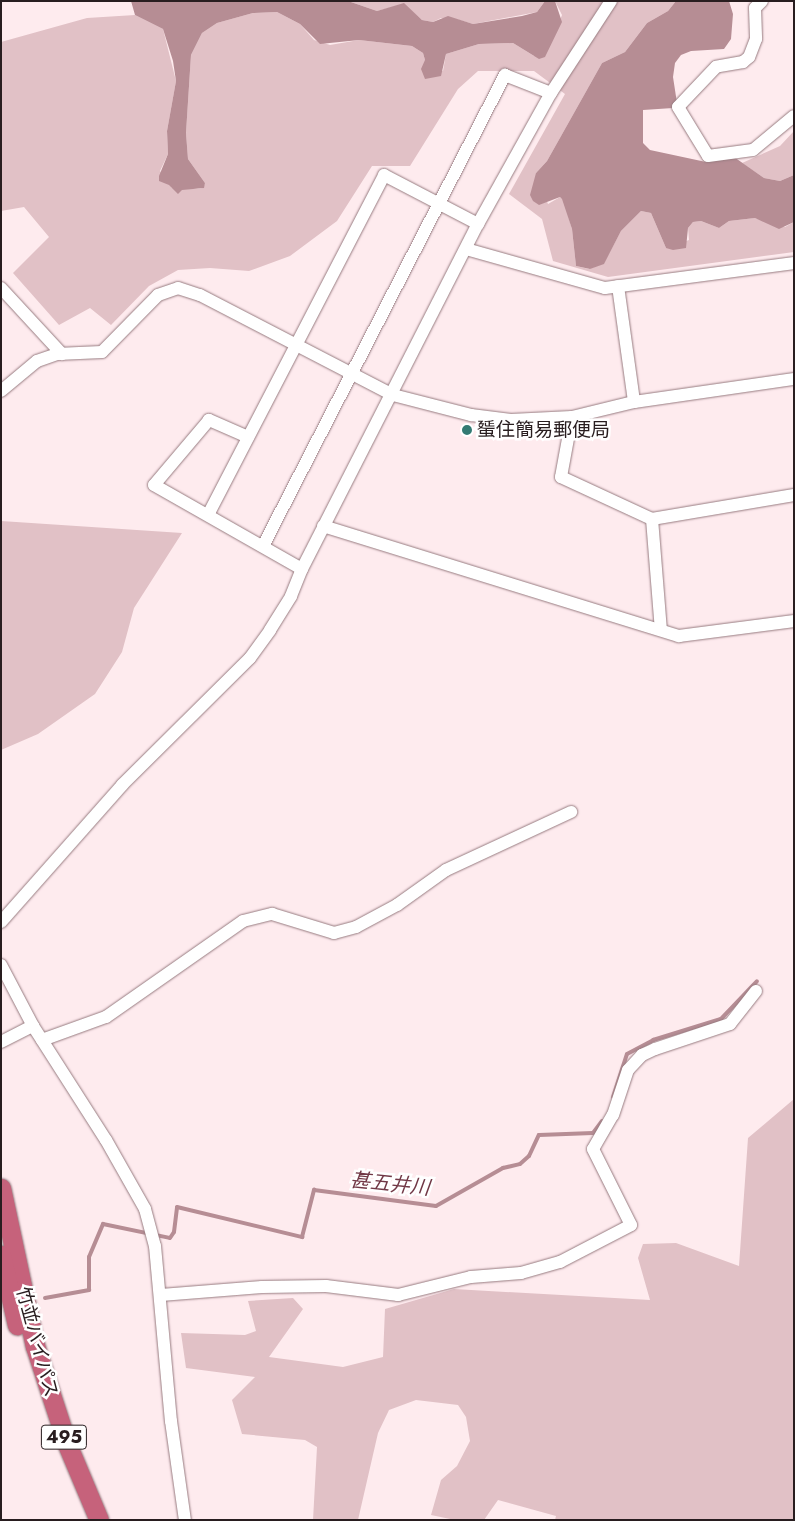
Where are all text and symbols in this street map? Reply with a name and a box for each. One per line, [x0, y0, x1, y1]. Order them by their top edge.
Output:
place label: 蜑住簡易郵便局 [477, 419, 610, 441]
marker: 蜑住簡易郵便局 [461, 424, 473, 436]
water label: 甚五井川 [349, 1168, 431, 1200]
street label: 竹並バイパス [11, 1284, 63, 1400]
road number: 495 [40, 1421, 88, 1452]

